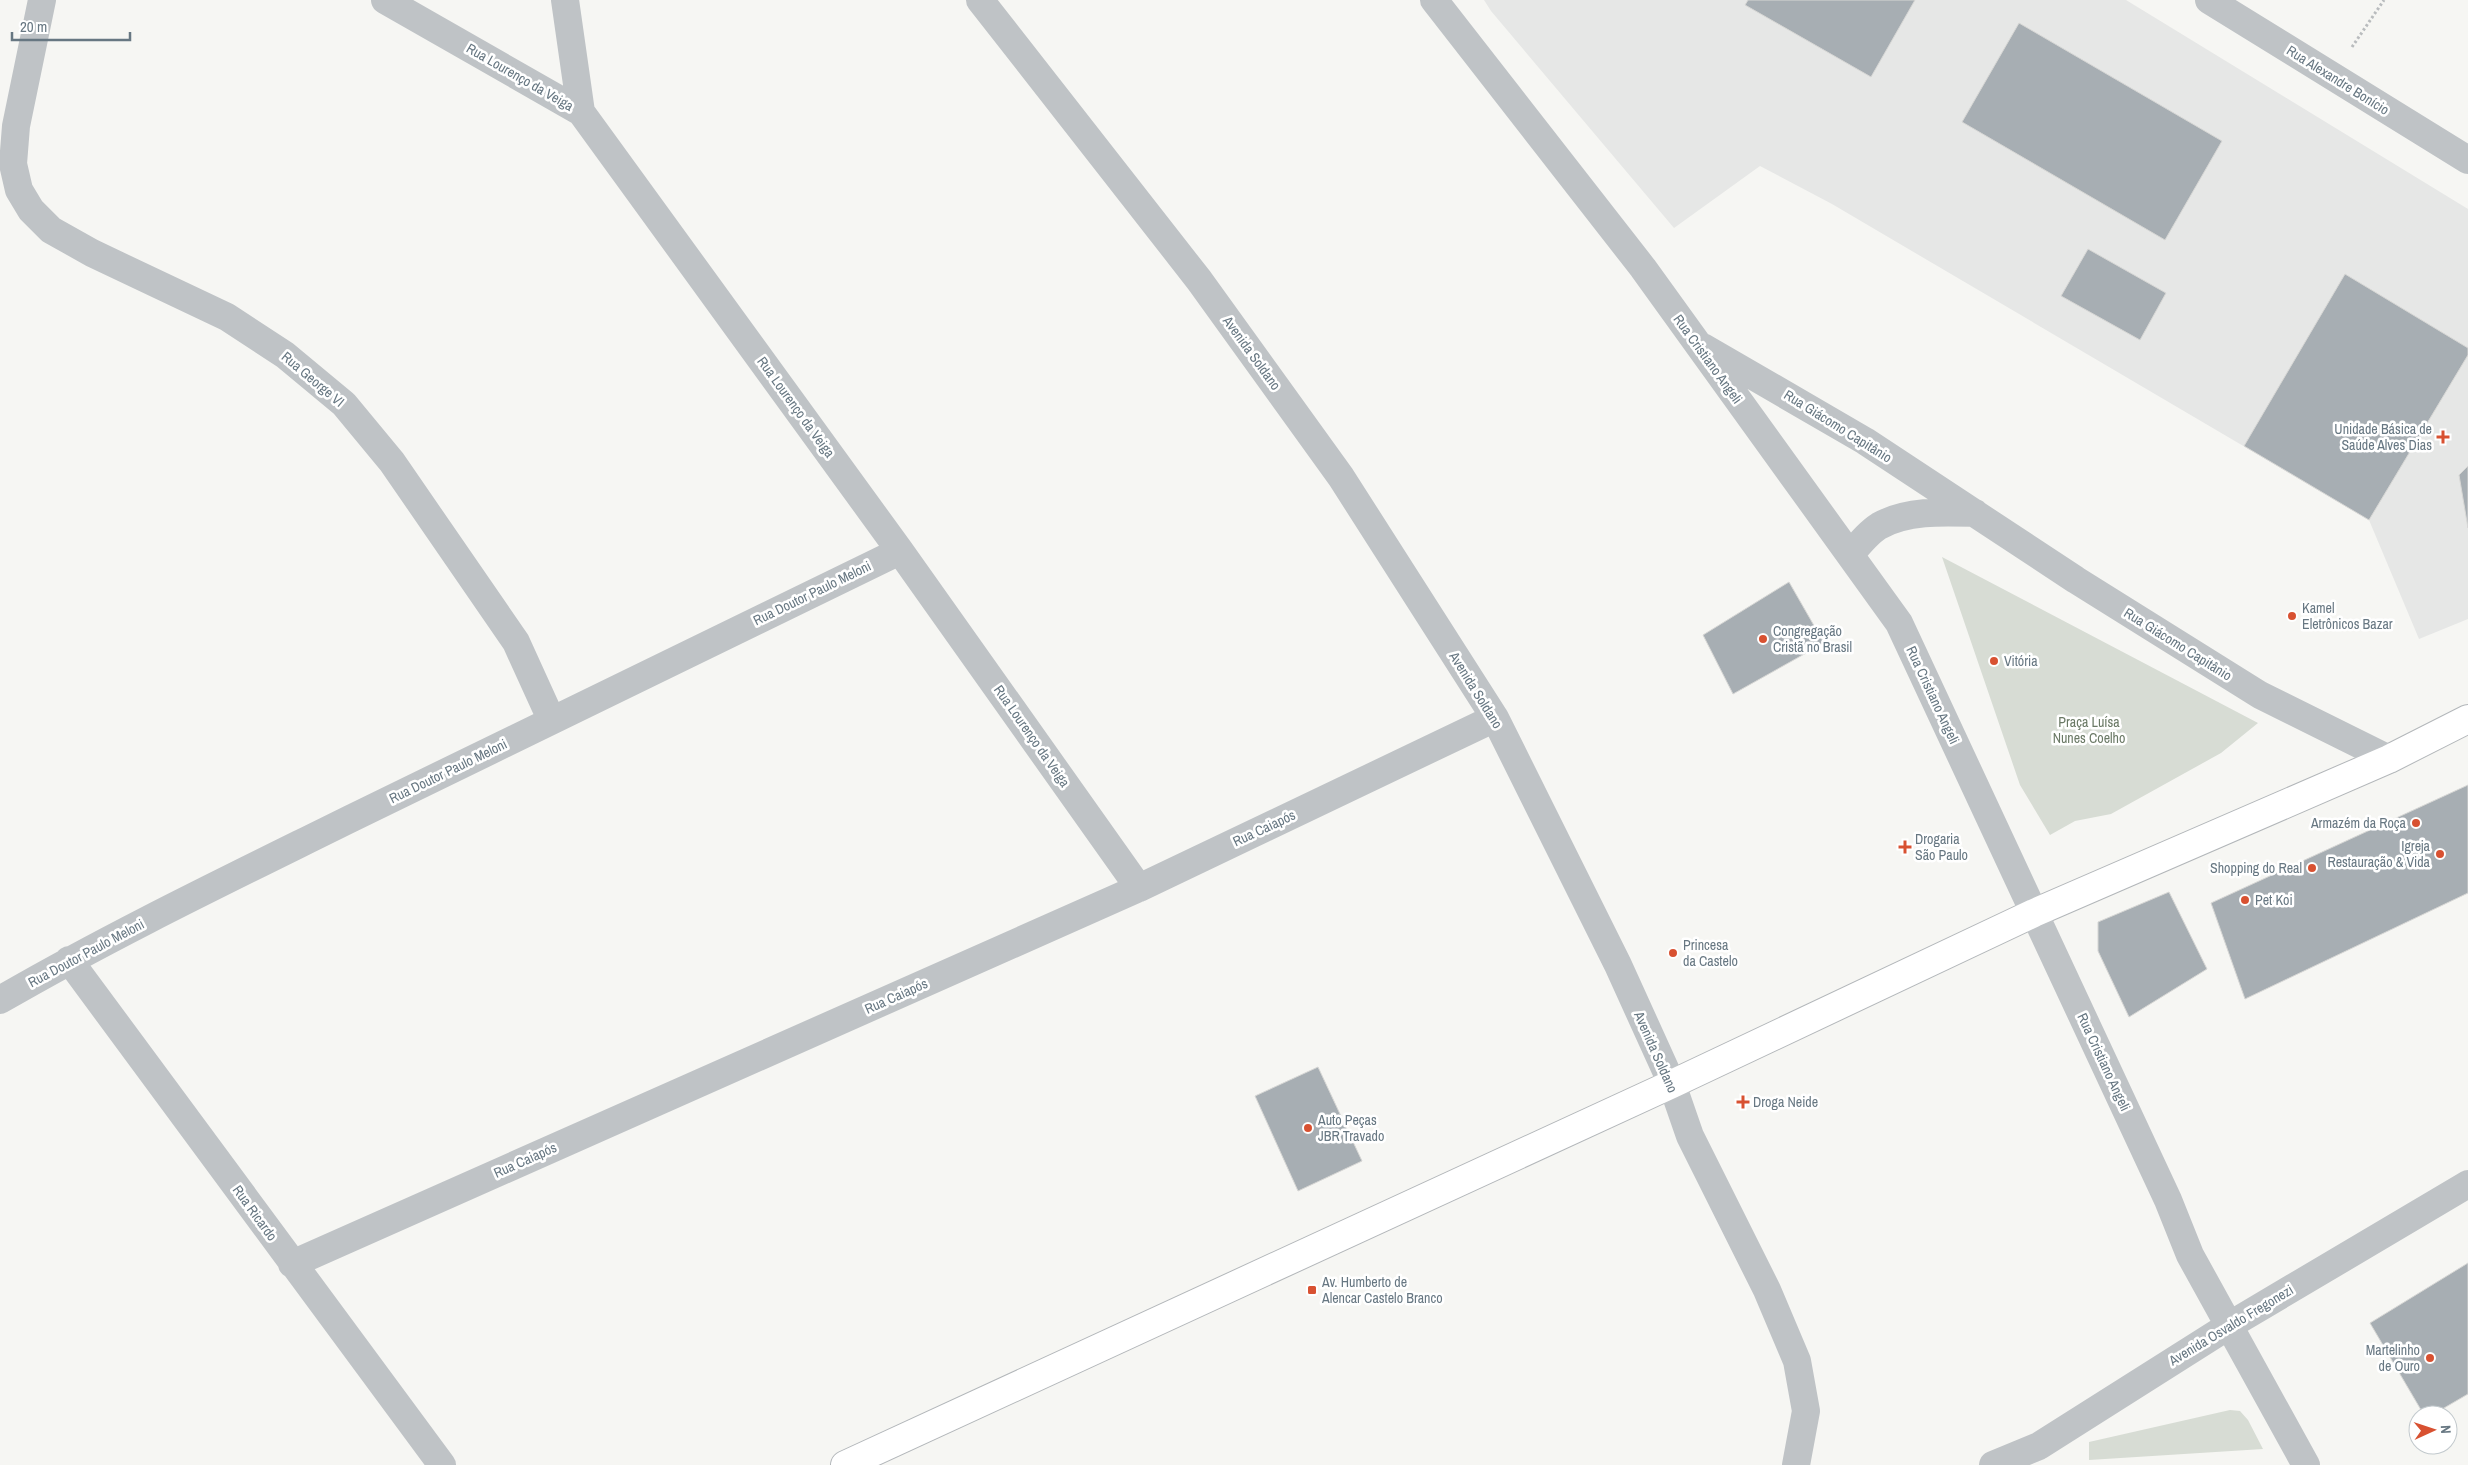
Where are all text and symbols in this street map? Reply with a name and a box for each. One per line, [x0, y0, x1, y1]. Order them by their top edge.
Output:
scale bar [12, 10, 130, 42]
text: 20 m [20, 16, 47, 37]
street label: Rua Lourenço da Veiga [463, 39, 577, 115]
street label: Rua Alexandre Bonício [2283, 41, 2393, 119]
street label: Rua Cristiano Angeli [1670, 311, 1746, 407]
street label: Avenida Soldano [1218, 312, 1285, 394]
street label: Rua George VI [278, 347, 348, 411]
street label: Rua Lourenço da Veiga [753, 353, 839, 462]
street label: Rua Giácomo Capitânio [1781, 386, 1895, 466]
place label: Unidade Básica de Saúde Alves Dias [2334, 420, 2432, 454]
marker: Unidade Básica de Saúde Alves Dias [2436, 430, 2450, 444]
street label: Rua Doutor Paulo Meloni [750, 557, 874, 629]
place label: Kamel Eletrônicos Bazar [2302, 599, 2393, 633]
street label: Rua Giácomo Capitânio [2121, 604, 2235, 684]
marker: Kamel Eletrônicos Bazar [2286, 610, 2298, 622]
place label: Congregação Cristã no Brasil [1773, 622, 1852, 656]
marker: Congregação Cristã no Brasil [1757, 633, 1769, 645]
street label: Rua Cristiano Angeli [1902, 643, 1964, 747]
street label: Avenida Soldano [1445, 647, 1507, 732]
place label: Vitória [2004, 652, 2038, 670]
marker: Vitória [1988, 655, 2000, 667]
street label: Rua Lourenço da Veiga [990, 681, 1074, 791]
park label: Praça Luísa Nunes Coelho [2053, 713, 2125, 747]
street label: Rua Doutor Paulo Meloni [386, 735, 510, 807]
street label: Rua Caiapós [1230, 806, 1298, 850]
place label: Armazém da Roça [2310, 814, 2407, 832]
marker: Armazém da Roça [2410, 817, 2422, 829]
place label: Drogaria São Paulo [1915, 830, 1968, 864]
place label: Igreja Restauração & Vida [2327, 837, 2431, 871]
marker: Drogaria São Paulo [1899, 841, 1911, 853]
marker: Igreja Restauração & Vida [2434, 848, 2446, 860]
place label: Shopping do Real [2210, 859, 2302, 877]
marker: Shopping do Real [2306, 862, 2318, 874]
place label: Pet Koi [2255, 891, 2293, 909]
marker: Pet Koi [2239, 894, 2251, 906]
street label: Rua Doutor Paulo Meloni [25, 915, 147, 991]
place label: Princesa da Castelo [1683, 936, 1738, 970]
marker: Princesa da Castelo [1667, 947, 1679, 959]
street label: Rua Caiapós [862, 974, 930, 1018]
street label: Avenida Soldano [1630, 1008, 1682, 1096]
street label: Rua Cristiano Angeli [2073, 1010, 2135, 1114]
place label: Droga Neide [1753, 1093, 1818, 1111]
marker: Droga Neide [1737, 1096, 1749, 1108]
place label: Auto Peças JBR Travado [1317, 1111, 1384, 1145]
marker: Auto Peças JBR Travado [1302, 1122, 1314, 1134]
street label: Rua Caiapós [491, 1138, 559, 1182]
street label: Rua Ricardo [229, 1182, 281, 1244]
place label: Av. Humberto de Alencar Castelo Branco [1321, 1273, 1443, 1307]
street label: Avenida Osvaldo Fregonezi [2165, 1281, 2297, 1370]
marker: Av. Humberto de Alencar Castelo Branco [1306, 1284, 1318, 1296]
place label: Martelinho de Ouro [2366, 1341, 2420, 1375]
marker: Martelinho de Ouro [2424, 1352, 2436, 1364]
north arrow [2408, 1405, 2458, 1455]
text: N [2437, 1425, 2455, 1434]

